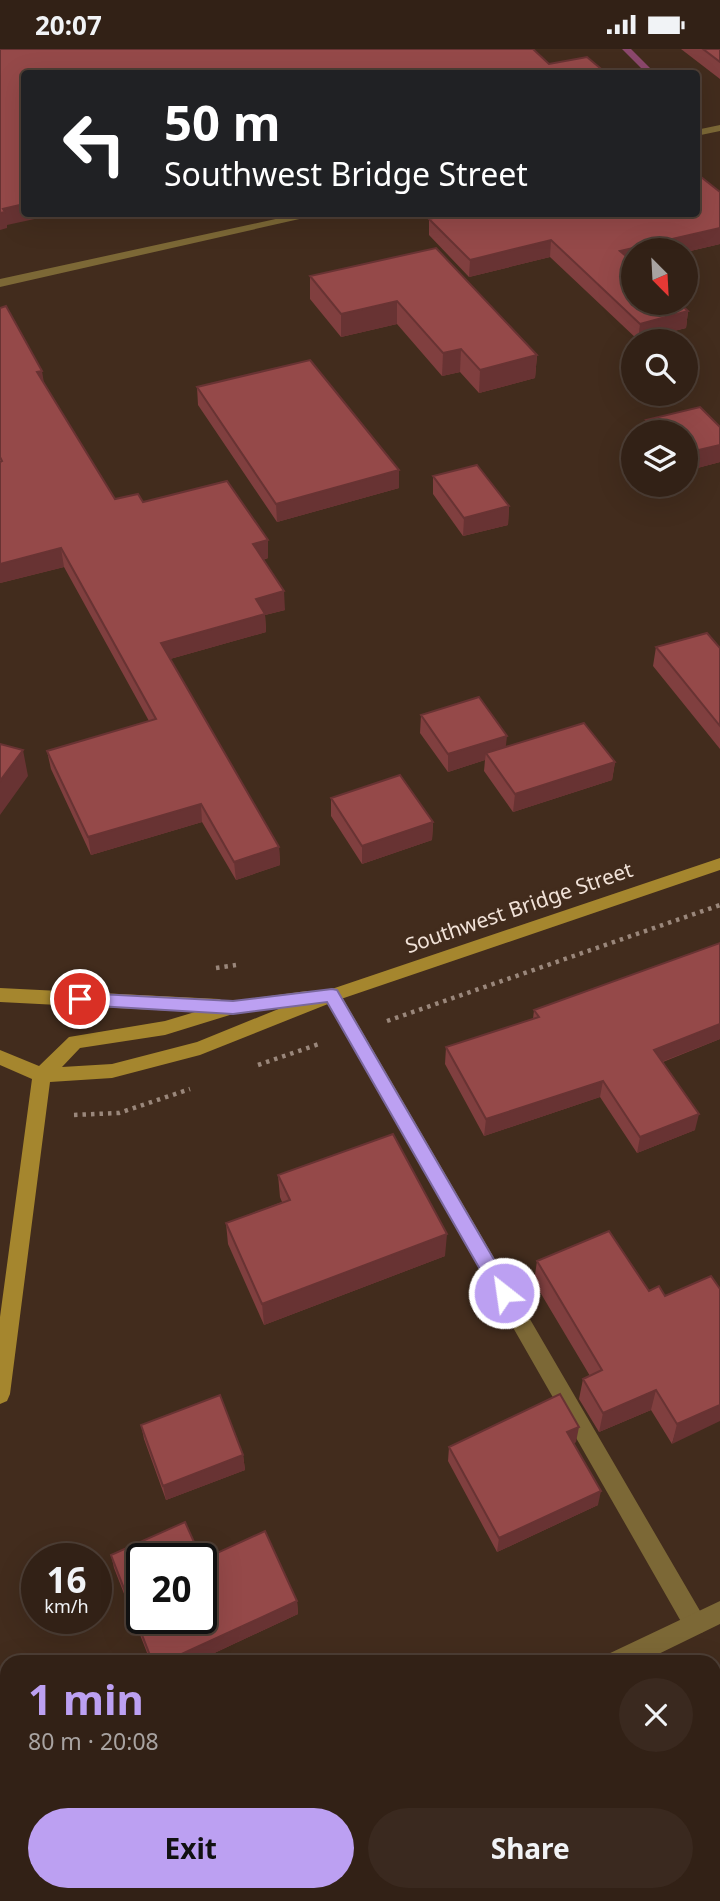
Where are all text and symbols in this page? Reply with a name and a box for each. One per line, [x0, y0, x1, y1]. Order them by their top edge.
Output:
text: 20:07 [35, 7, 102, 43]
text: 50 m [164, 89, 281, 155]
icon: left [49, 98, 140, 189]
text: Southwest Bridge Street [164, 152, 528, 195]
north arrow [621, 238, 698, 315]
map controls [621, 238, 698, 497]
button: search [621, 329, 698, 406]
button: layers [621, 420, 698, 497]
street label: Southwest Bridge Street [401, 855, 636, 959]
pin [50, 969, 110, 1029]
icon: arrive [61, 980, 99, 1018]
position arrow [467, 1256, 541, 1330]
speed limit sign: 20 [126, 1543, 217, 1634]
text: 16 [46, 1556, 87, 1603]
text: km/h [44, 1594, 89, 1618]
text: 1 min [28, 1670, 144, 1727]
button: close [619, 1678, 693, 1752]
text: 80 m · 20:08 [28, 1725, 159, 1757]
button: Exit [28, 1808, 354, 1888]
button: Share [368, 1808, 693, 1888]

